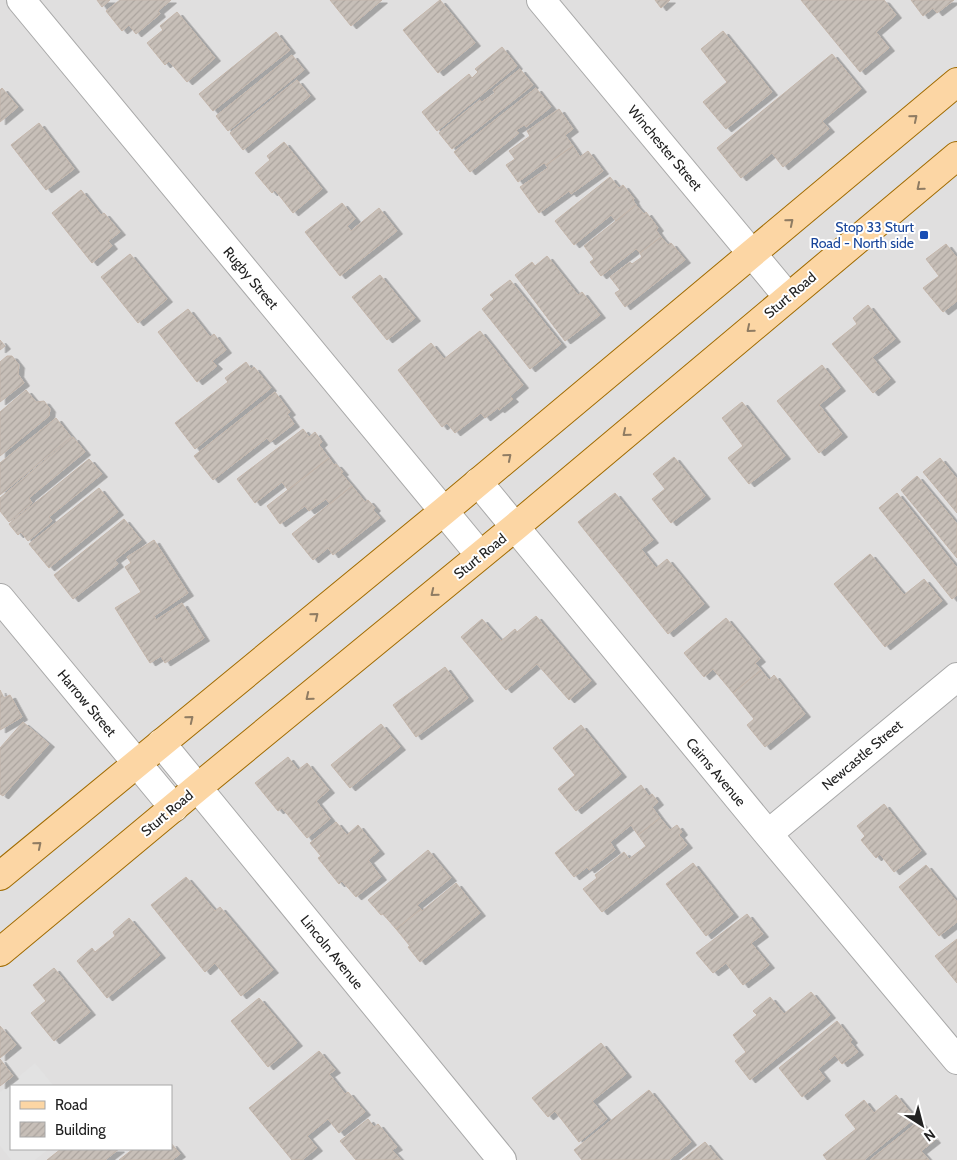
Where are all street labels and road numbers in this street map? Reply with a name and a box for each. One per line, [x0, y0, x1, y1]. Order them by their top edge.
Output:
street label: Winchester Street [624, 102, 706, 195]
street label: Rugby Street [220, 243, 283, 313]
street label: Sturt Road [760, 268, 820, 322]
street label: Sturt Road [450, 529, 510, 583]
street label: Harrow Street [54, 666, 120, 740]
street label: Newcastle Street [818, 716, 906, 794]
street label: Cairns Avenue [682, 734, 750, 810]
street label: Sturt Road [137, 786, 197, 840]
street label: Lincoln Avenue [297, 911, 367, 993]

